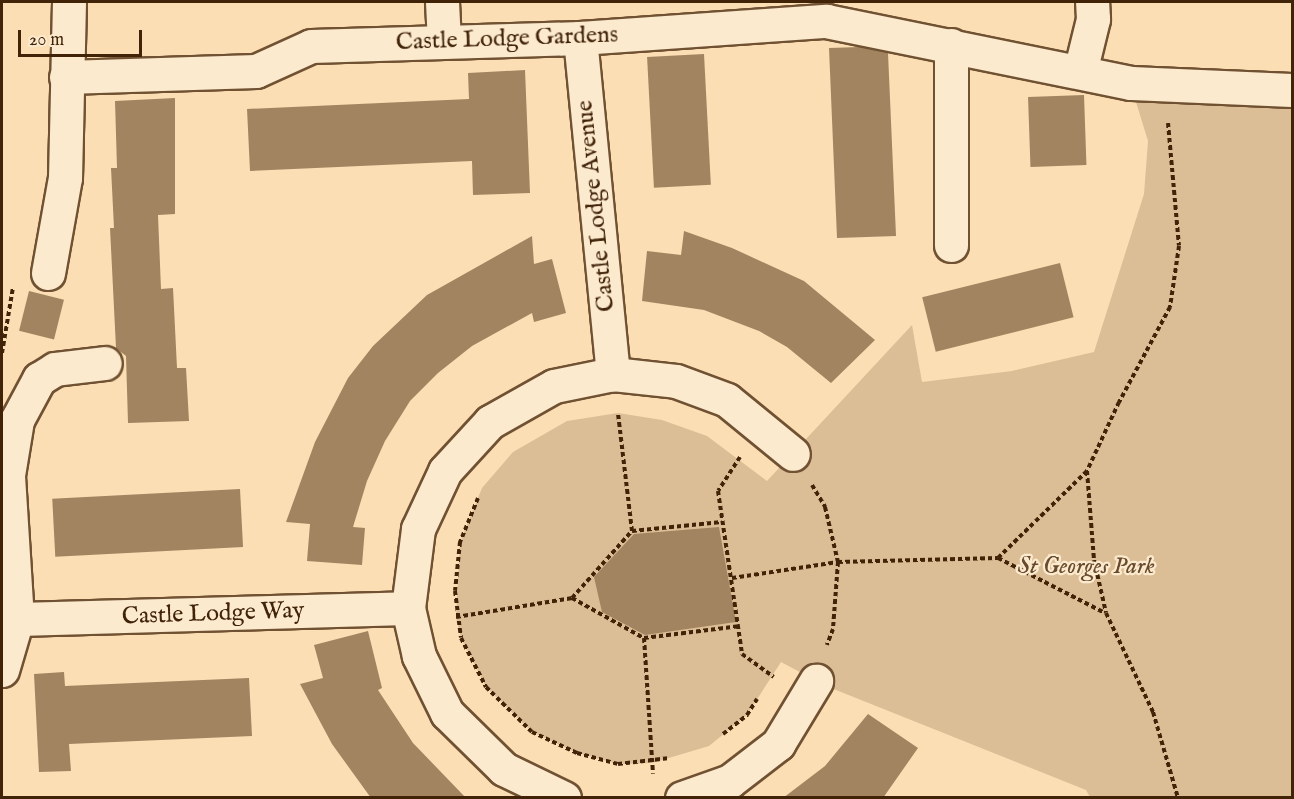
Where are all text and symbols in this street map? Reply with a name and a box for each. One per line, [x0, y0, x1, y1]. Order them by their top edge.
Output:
scale bar [21, 18, 146, 56]
street label: Castle Lodge Gardens [395, 21, 619, 57]
text: 20 m [29, 29, 64, 52]
street label: Castle Lodge Avenue [571, 99, 621, 313]
park label: St Georges Park [1017, 553, 1155, 581]
street label: Castle Lodge Way [121, 596, 305, 632]

